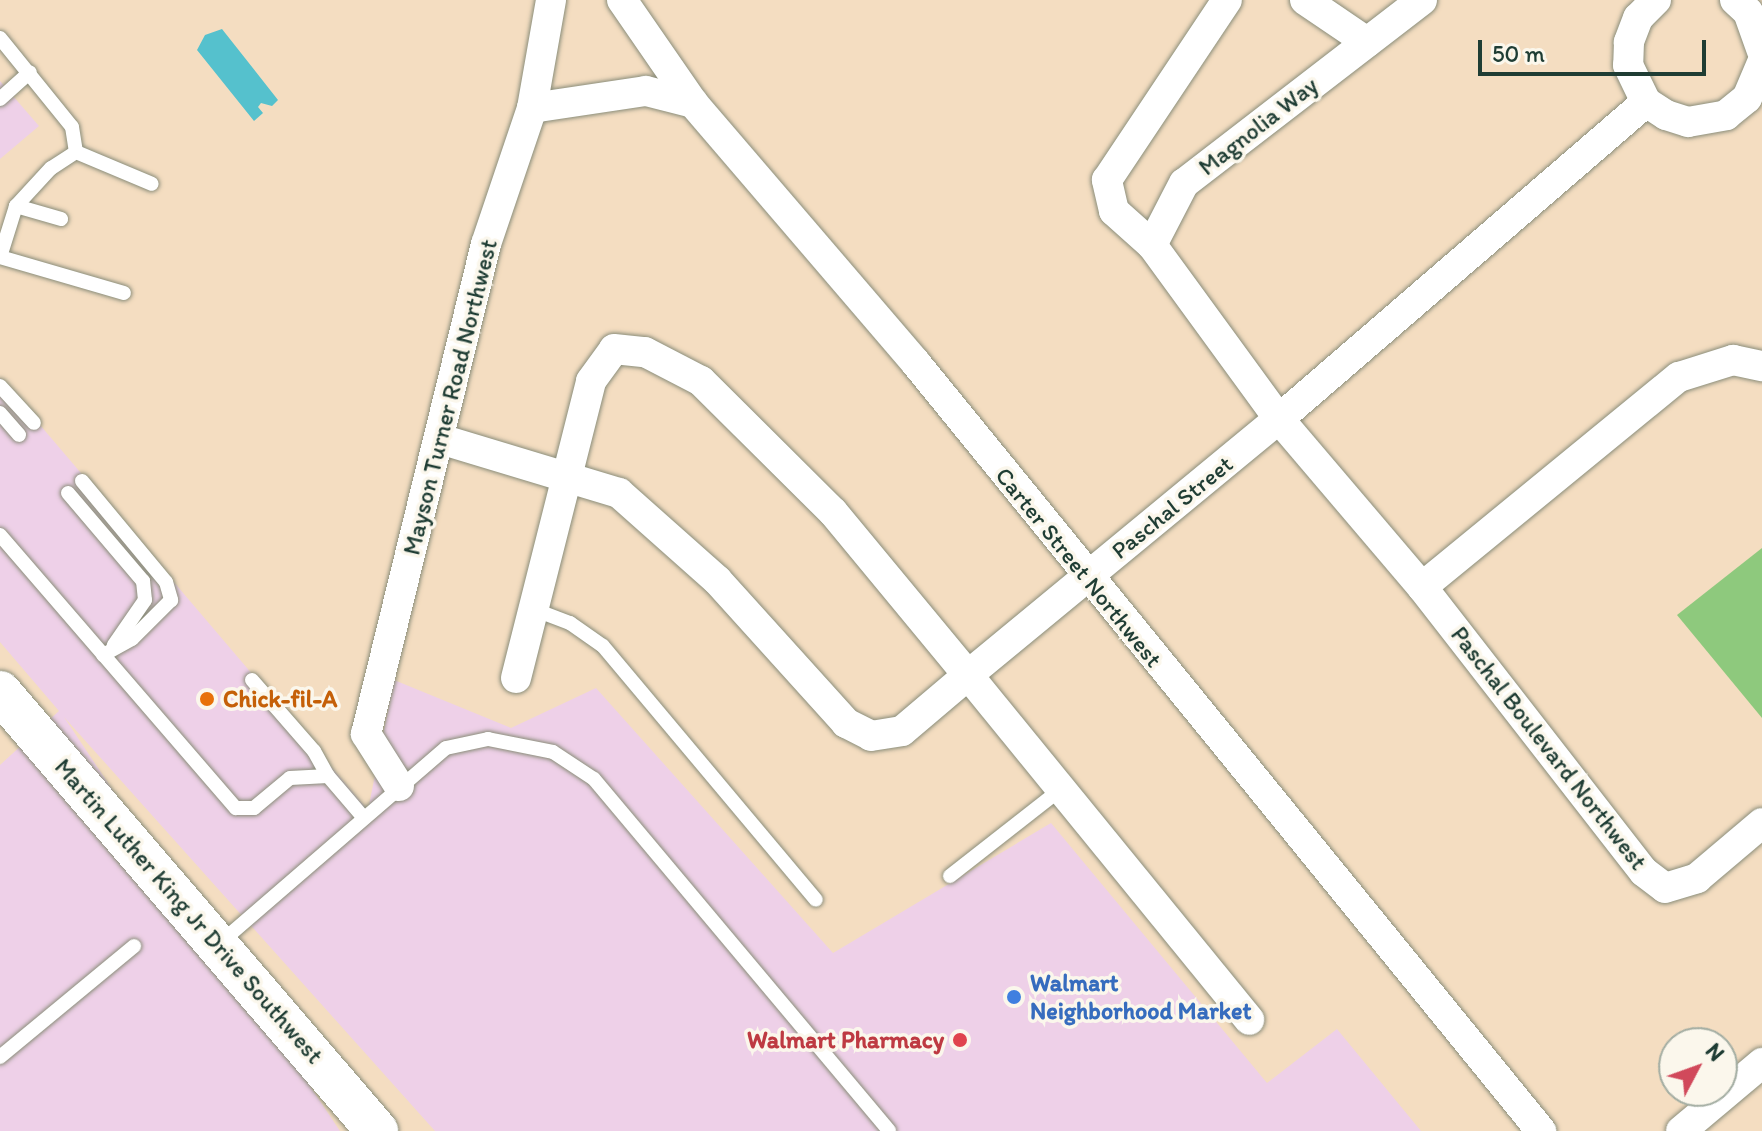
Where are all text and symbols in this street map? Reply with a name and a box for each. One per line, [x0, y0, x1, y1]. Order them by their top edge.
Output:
scale bar [1482, 24, 1710, 74]
text: 50 m [1492, 39, 1545, 68]
street label: Magnolia Way [1193, 71, 1323, 181]
street label: Mayson Turner Road Northwest [397, 237, 503, 557]
street label: Paschal Street [1106, 449, 1238, 565]
street label: Carter Street Northwest [990, 461, 1168, 673]
street label: Paschal Boulevard Northwest [1445, 620, 1653, 876]
place label: Chick-fil-A [223, 685, 337, 713]
marker: Chick-fil-A [198, 690, 216, 708]
street label: Martin Luther King Jr Drive Southwest [49, 753, 329, 1069]
place label: Walmart Neighborhood Market [1030, 969, 1251, 1025]
marker: Walmart Neighborhood Market [1005, 988, 1023, 1006]
place label: Walmart Pharmacy [747, 1026, 944, 1054]
north arrow [1658, 1027, 1738, 1107]
marker: Walmart Pharmacy [951, 1031, 969, 1049]
text: N [1700, 1038, 1730, 1067]

